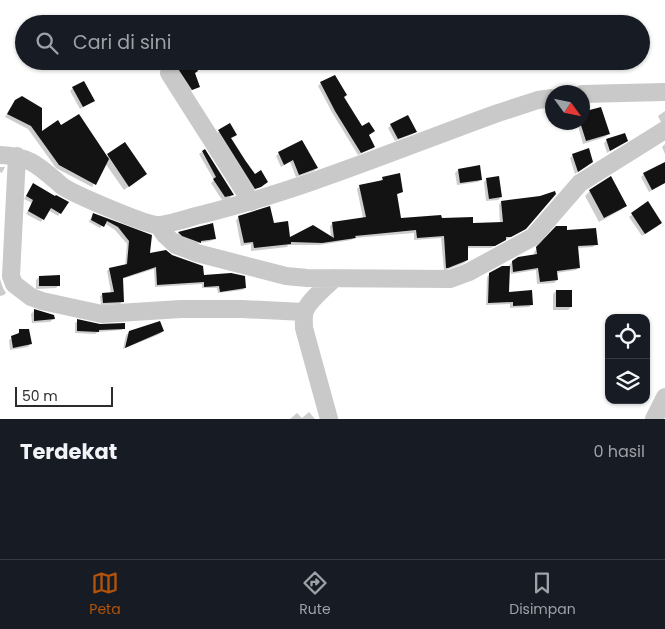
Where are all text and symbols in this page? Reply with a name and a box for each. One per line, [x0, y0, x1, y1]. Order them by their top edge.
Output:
search box [15, 15, 650, 70]
icon: search [33, 29, 61, 57]
text: Cari di sini [73, 29, 171, 56]
north arrow [545, 85, 590, 130]
map controls [605, 314, 650, 404]
button: locate [605, 314, 650, 359]
button: layers [605, 359, 650, 404]
scale bar [15, 384, 112, 407]
text: 50 m [22, 386, 58, 406]
text: Terdekat [20, 437, 117, 466]
text: 0 hasil [593, 440, 645, 463]
tab: Peta [89, 569, 121, 620]
tab: Rute [299, 569, 331, 620]
tab: Disimpan [509, 569, 576, 620]

